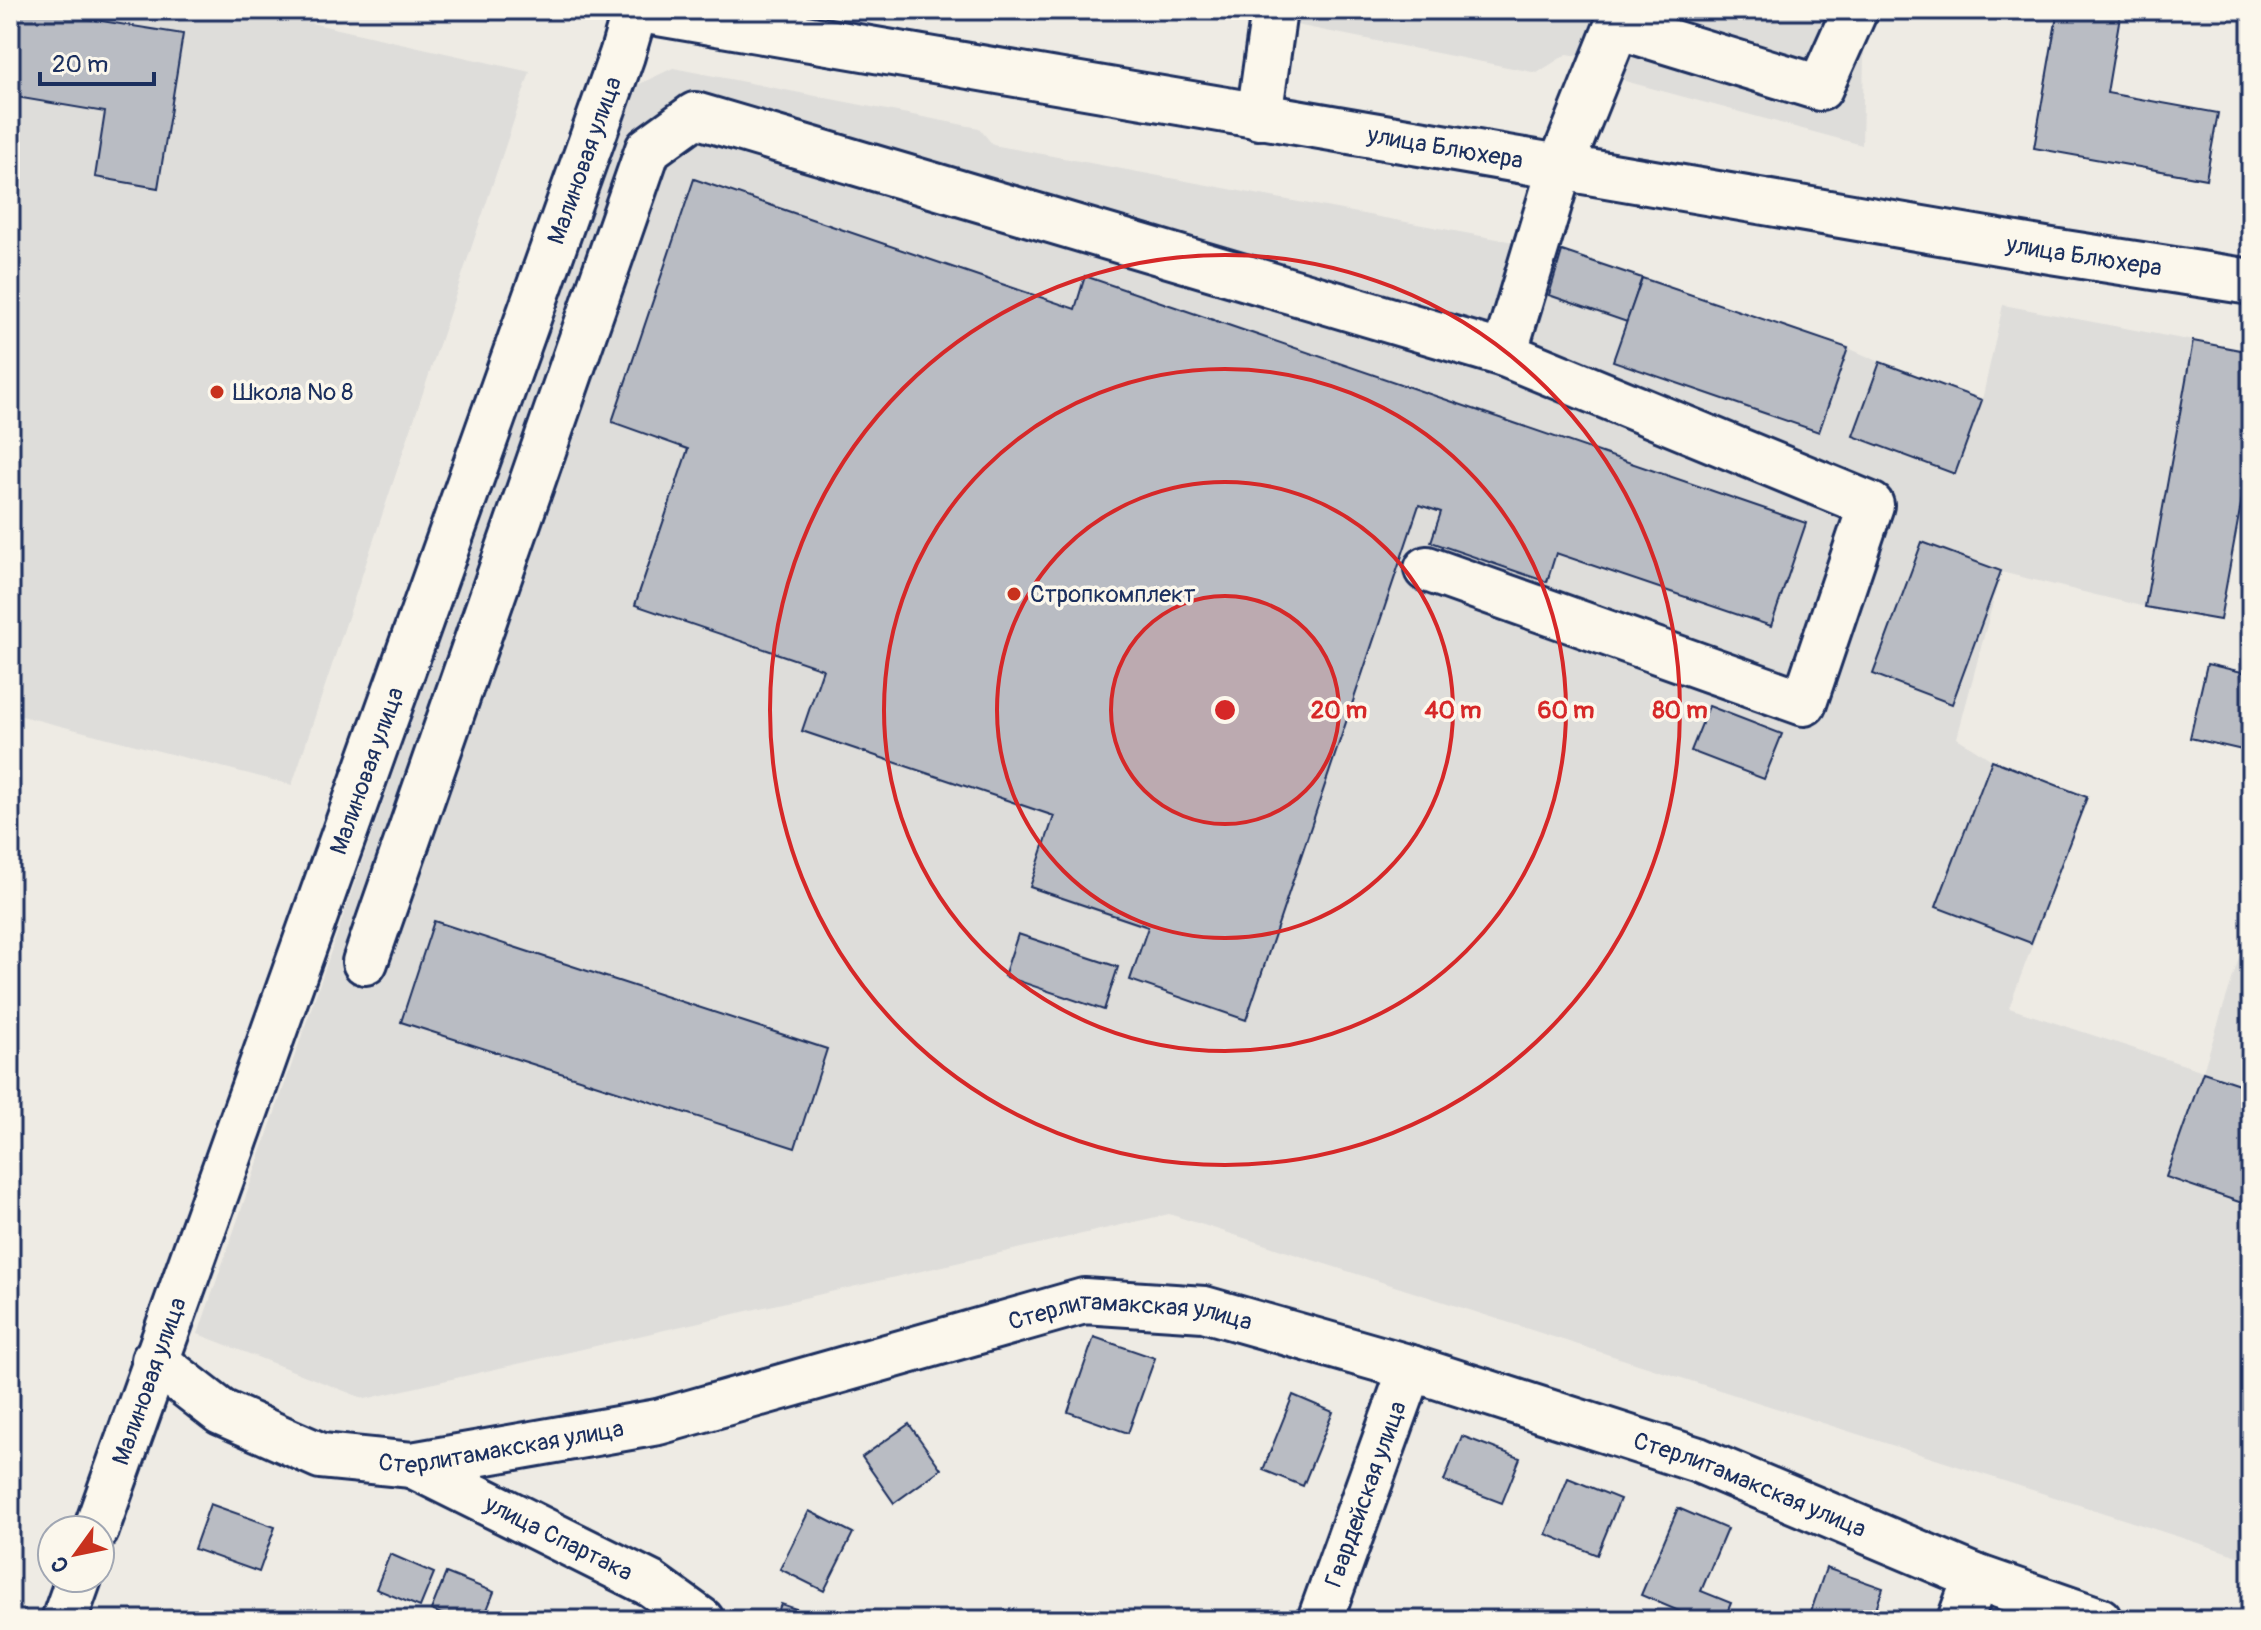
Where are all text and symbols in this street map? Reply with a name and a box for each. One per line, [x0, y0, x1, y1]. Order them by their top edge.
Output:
scale bar [40, 36, 154, 86]
text: 20 m [52, 50, 108, 79]
street label: Малиновая улица [541, 73, 628, 248]
street label: улица Блюхера [1364, 120, 1525, 175]
street label: улица Блюхера [2003, 229, 2164, 282]
place label: Школа № 8 [233, 378, 353, 407]
marker: Школа № 8 [208, 383, 226, 401]
place label: Стропкомплект [1030, 580, 1195, 609]
marker: Стропкомплект [1005, 585, 1023, 603]
street label: Малиновая улица [324, 683, 410, 859]
centre of rings [1211, 696, 1239, 724]
text: 20 m [1311, 696, 1367, 725]
text: 40 m [1425, 696, 1481, 725]
text: 60 m [1538, 696, 1594, 725]
text: 80 m [1652, 696, 1708, 725]
street label: Стерлитамакская улица [1005, 1286, 1256, 1337]
street label: Малиновая улица [106, 1293, 192, 1469]
street label: Гвардейская улица [1319, 1397, 1412, 1591]
street label: Стерлитамакская улица [377, 1414, 626, 1480]
street label: Стерлитамакская улица [1630, 1426, 1870, 1544]
street label: улица Спартака [479, 1489, 637, 1587]
north arrow [36, 1514, 116, 1594]
text: С [44, 1551, 76, 1578]

